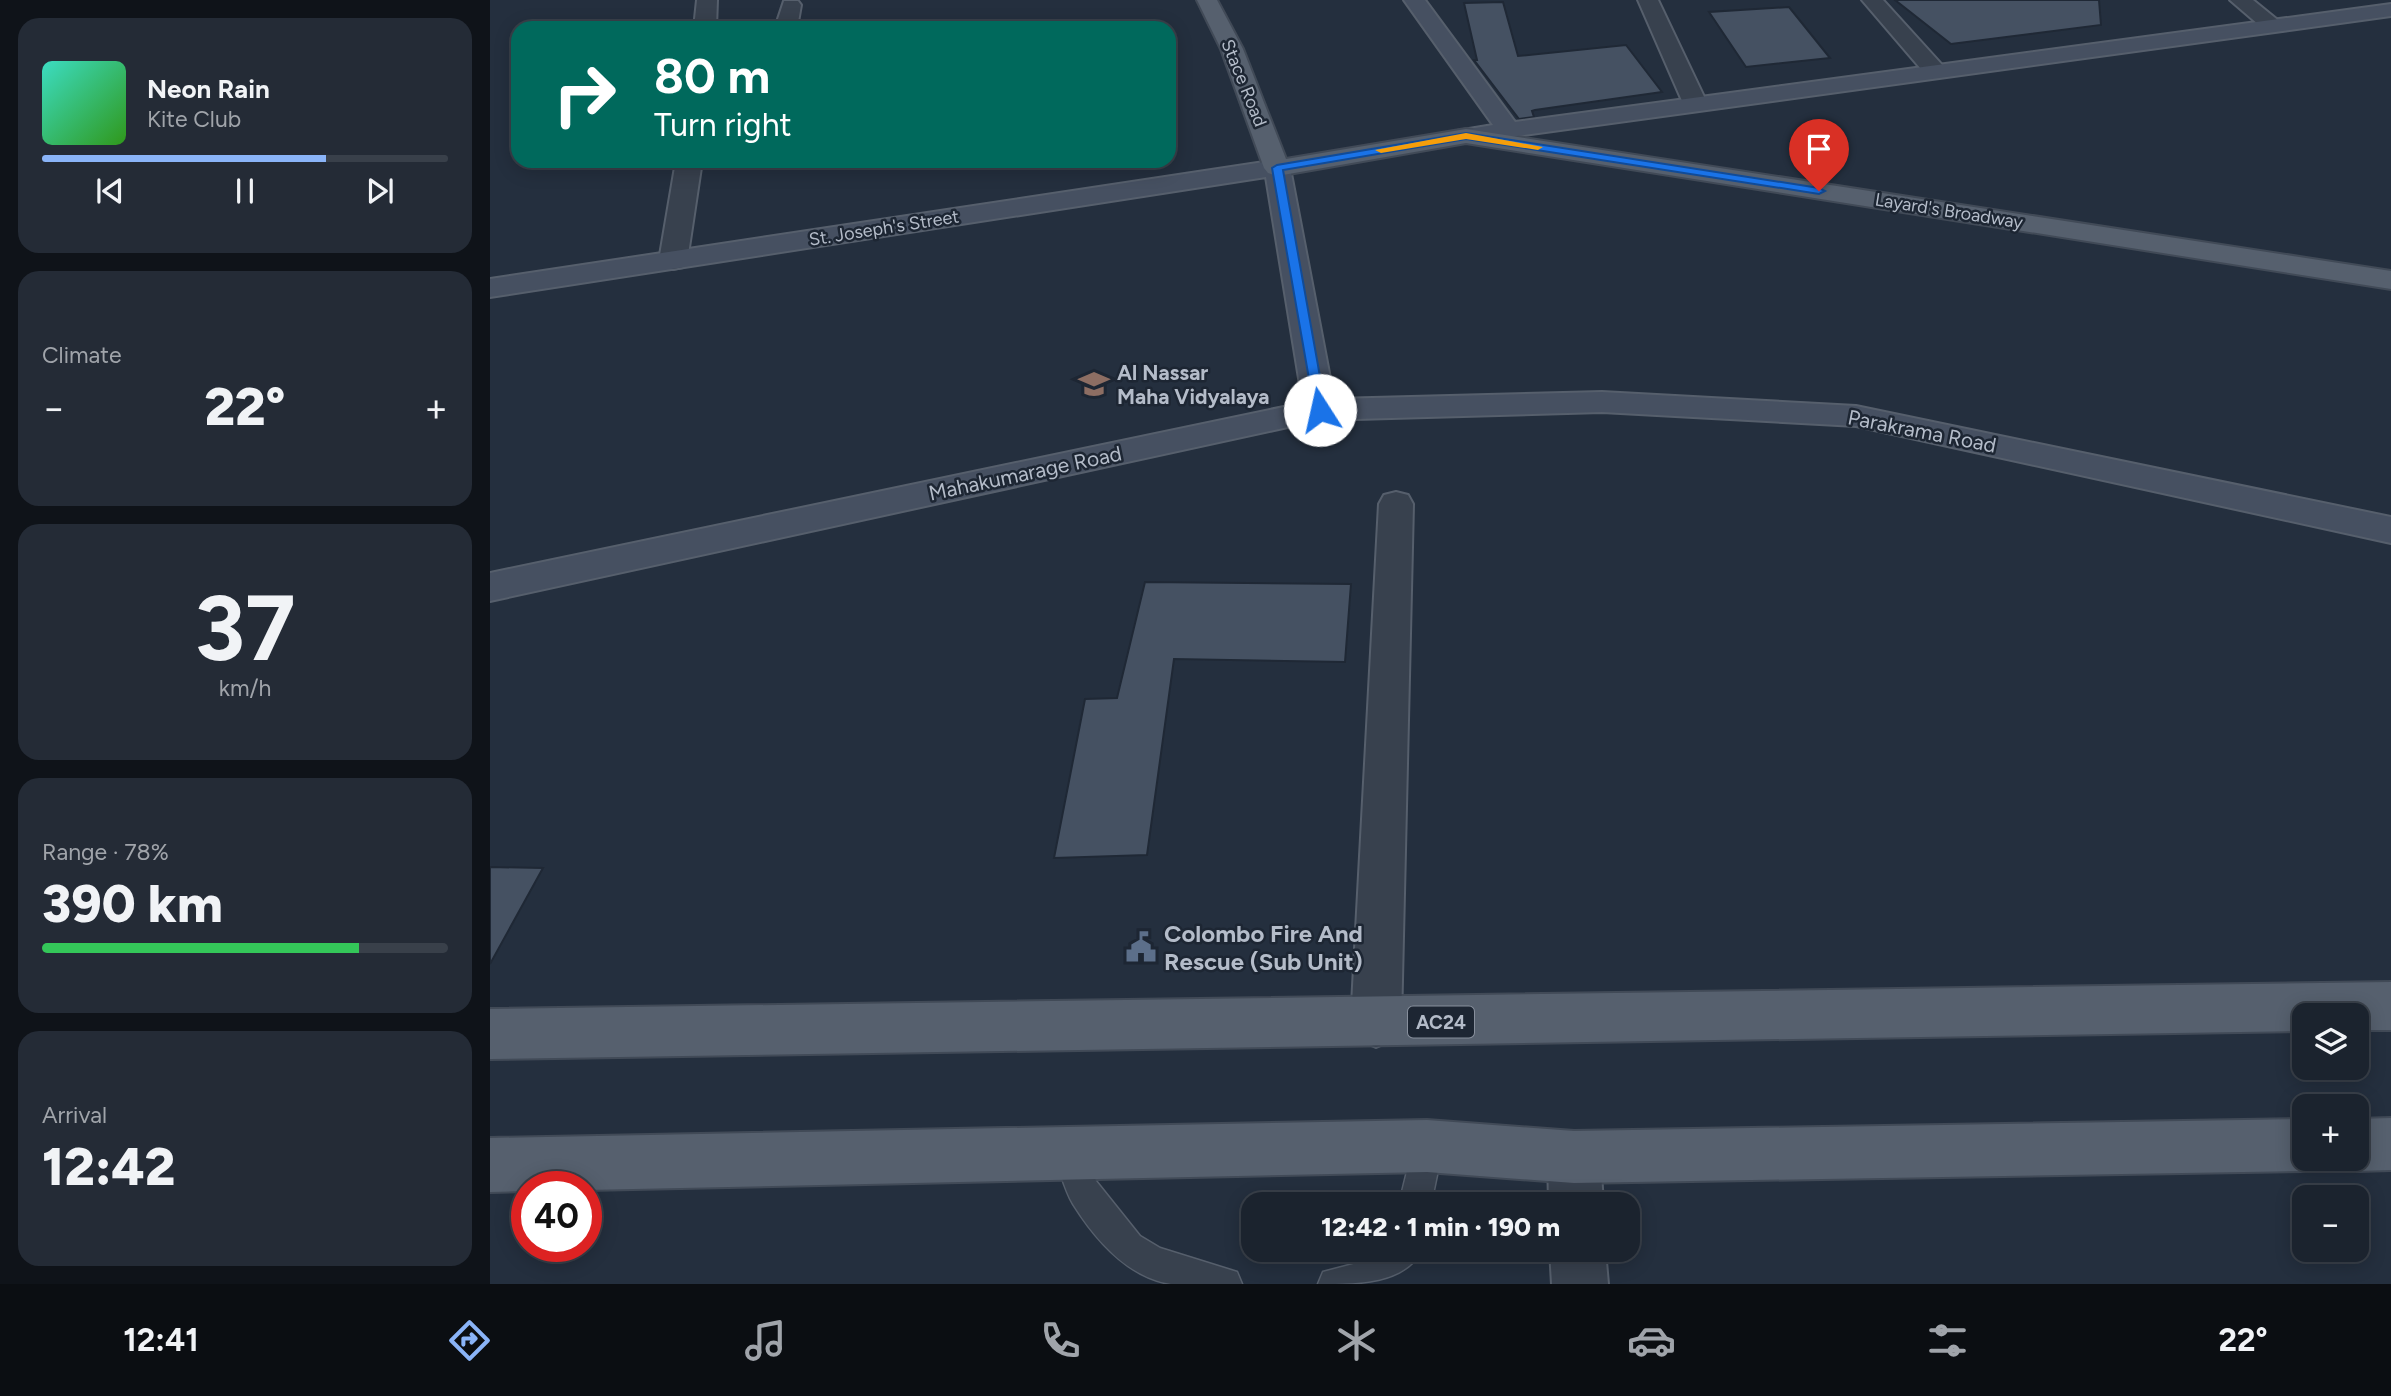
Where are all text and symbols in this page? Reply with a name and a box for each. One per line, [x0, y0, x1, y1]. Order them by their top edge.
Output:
street label: Stace Road [1216, 36, 1272, 130]
text: 80 m [654, 46, 770, 105]
icon: right [539, 49, 630, 140]
text: Neon Rain [147, 73, 270, 105]
text: Kite Club [147, 105, 241, 133]
text: Turn right [654, 106, 792, 144]
pin [1789, 119, 1849, 191]
icon: arrive [1800, 130, 1838, 168]
icon: previous [91, 172, 129, 210]
icon: pause [226, 172, 264, 210]
icon: next [361, 172, 399, 210]
street label: Layard's Broadway [1873, 188, 2025, 234]
street label: St. Joseph's Street [807, 205, 961, 251]
text: Climate [42, 341, 121, 369]
place label: Al Nassar Maha Vidyalaya [1117, 360, 1269, 409]
school or university icon: Al Nassar Maha Vidyalaya [1077, 367, 1111, 401]
position arrow [1283, 373, 1357, 447]
text: 22° [204, 376, 286, 438]
text: − [42, 385, 66, 431]
text: + [424, 385, 448, 431]
street label: Parakrama Road [1846, 404, 1998, 458]
street label: Mahakumarage Road [926, 440, 1124, 506]
text: 37 [194, 574, 296, 683]
text: km/h [219, 674, 271, 702]
text: Range · 78% [42, 838, 169, 866]
text: 390 km [42, 873, 223, 935]
place label: Colombo Fire And Rescue (Sub Unit) [1164, 919, 1363, 976]
public building icon: Colombo Fire And Rescue (Sub Unit) [1124, 930, 1158, 964]
map controls [2292, 1003, 2369, 1262]
button: layers [2292, 1003, 2369, 1080]
road number: AC24 [1408, 1006, 1474, 1038]
button: + [2292, 1094, 2369, 1171]
text: Arrival [42, 1101, 107, 1129]
text: 12:42 [42, 1136, 175, 1198]
speed limit sign: 40 [511, 1171, 602, 1262]
button: − [2292, 1185, 2369, 1262]
text: 12:42 · 1 min · 190 m [1321, 1211, 1560, 1243]
icon: directions [445, 1316, 494, 1365]
icon: music [741, 1316, 790, 1365]
icon: phone [1036, 1316, 1085, 1365]
icon: climate [1332, 1316, 1381, 1365]
icon: car [1627, 1316, 1676, 1365]
icon: filters [1923, 1316, 1972, 1365]
text: 12:41 [123, 1321, 199, 1359]
text: 22° [2219, 1321, 2268, 1359]

